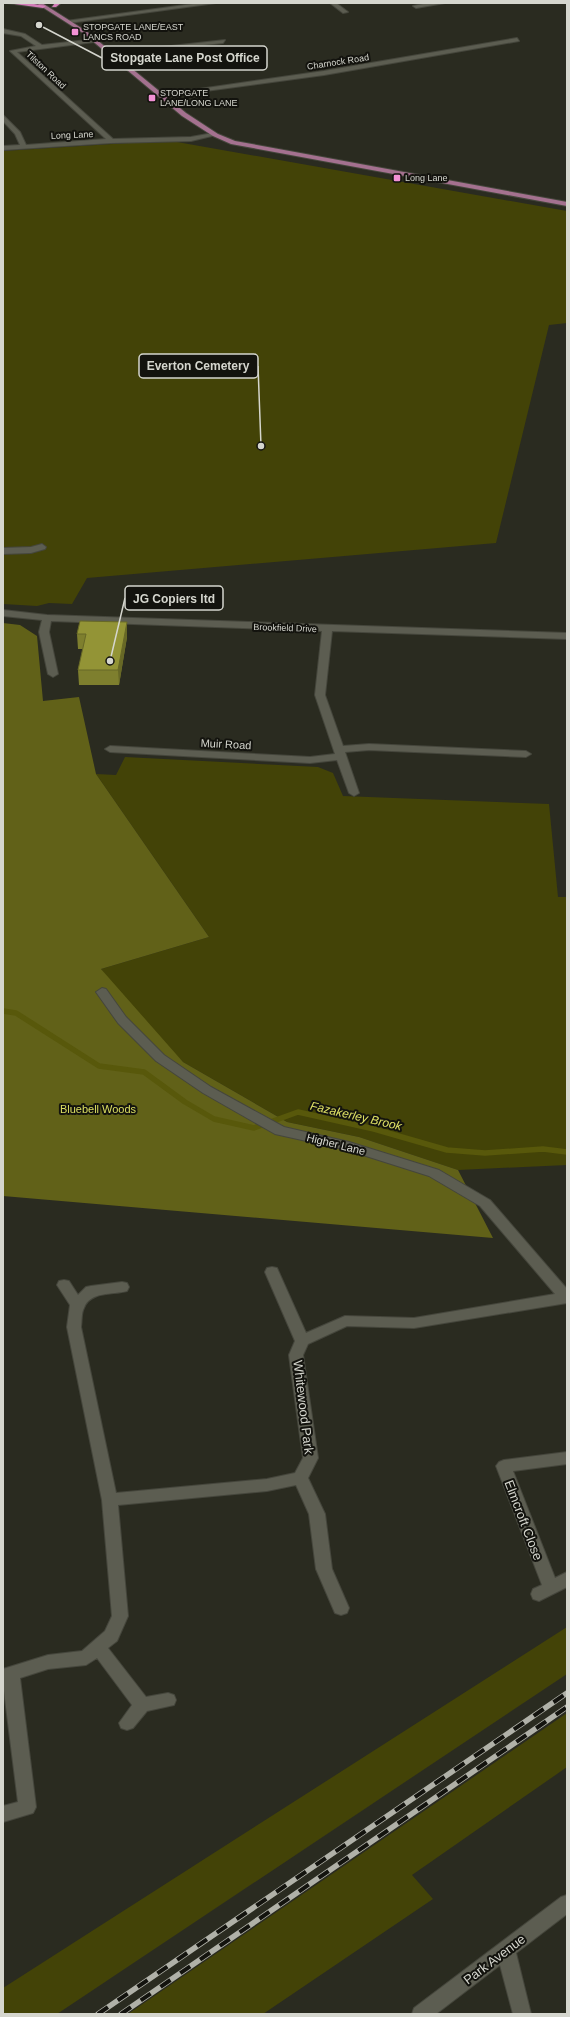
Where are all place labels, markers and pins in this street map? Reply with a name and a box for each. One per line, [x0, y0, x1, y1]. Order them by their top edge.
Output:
place label: STOPGATE LANE/EAST LANCS ROAD [83, 22, 184, 42]
marker: STOPGATE LANE/EAST LANCS ROAD [70, 27, 80, 37]
callout: Stopgate Lane Post Office [102, 46, 267, 70]
place label: STOPGATE LANE/LONG LANE [160, 88, 238, 108]
marker: STOPGATE LANE/LONG LANE [147, 93, 157, 103]
marker: Long Lane [392, 173, 402, 183]
place label: Long Lane [405, 173, 448, 183]
callout: Everton Cemetery [139, 354, 258, 378]
callout: JG Copiers ltd [125, 586, 223, 610]

